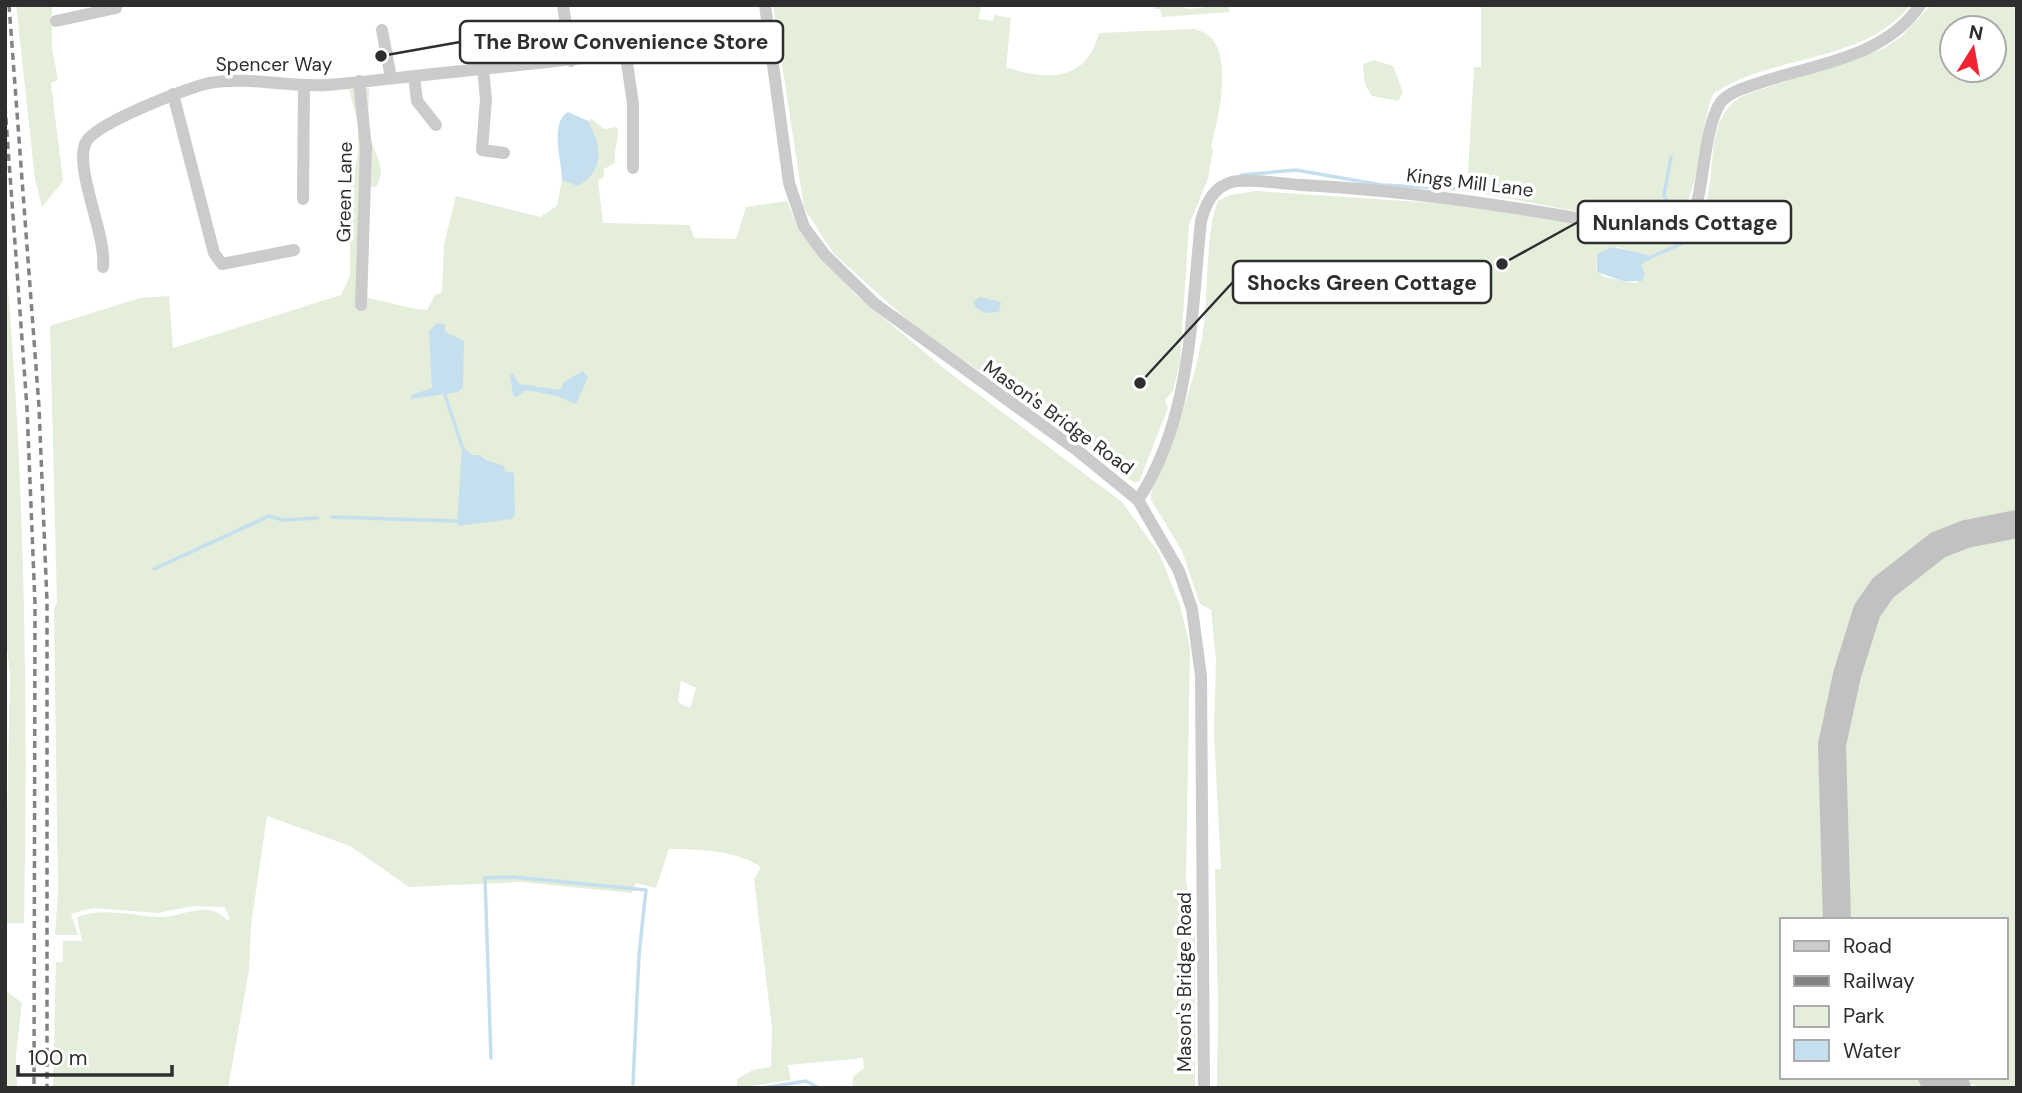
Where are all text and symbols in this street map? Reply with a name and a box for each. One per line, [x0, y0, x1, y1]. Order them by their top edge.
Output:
north arrow [1938, 14, 2008, 84]
text: N [1967, 19, 1985, 46]
callout: The Brow Convenience Store [460, 21, 783, 63]
text: The Brow Convenience Store [474, 28, 768, 56]
street label: Spencer Way [216, 52, 333, 77]
street label: Green Lane [331, 141, 358, 243]
street label: Kings Mill Lane [1405, 162, 1535, 203]
callout: Nunlands Cottage [1578, 201, 1791, 243]
text: Nunlands Cottage [1592, 209, 1778, 237]
callout: Shocks Green Cottage [1233, 261, 1491, 303]
text: Shocks Green Cottage [1247, 269, 1477, 297]
street label: Mason's Bridge Road [979, 354, 1139, 480]
street label: Mason's Bridge Road [1172, 892, 1197, 1072]
legend [1780, 918, 2008, 1079]
text: Road [1843, 932, 1892, 960]
text: Railway [1843, 967, 1915, 995]
text: Park [1843, 1002, 1885, 1030]
scale bar [18, 1034, 172, 1078]
text: Water [1843, 1037, 1901, 1065]
text: 100 m [28, 1044, 88, 1072]

